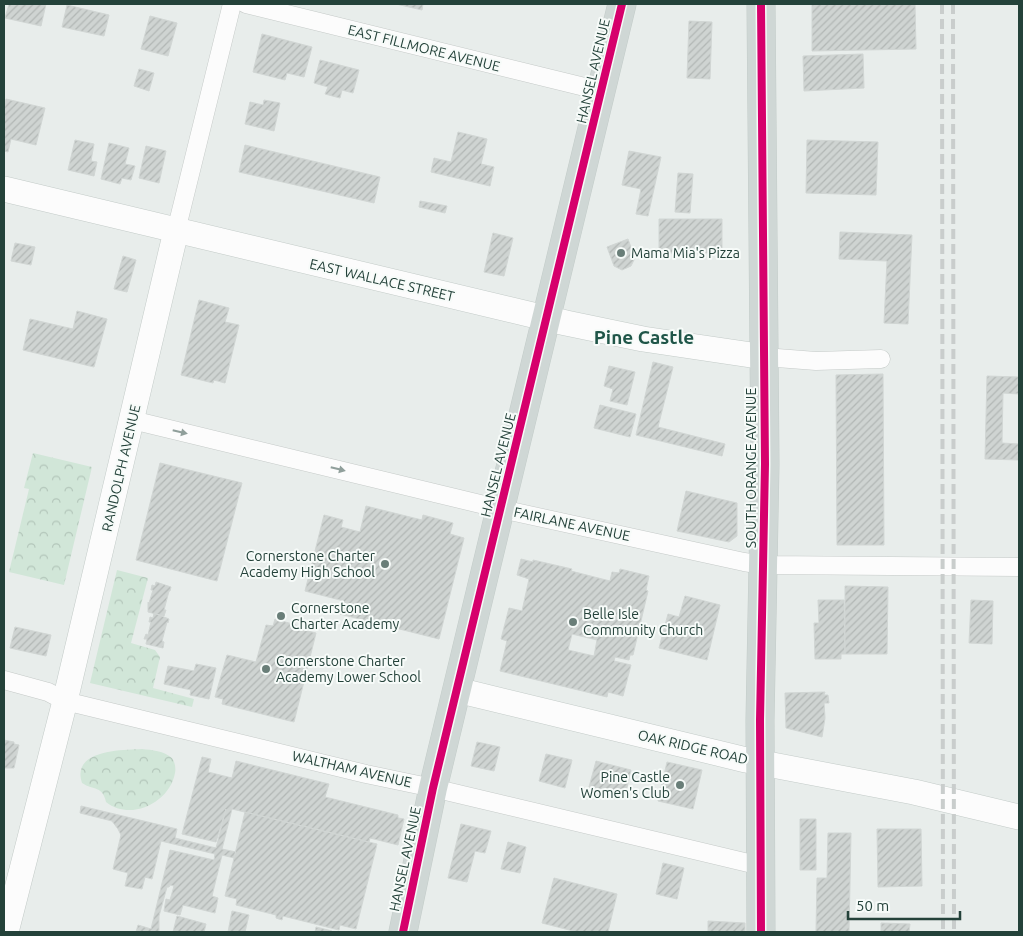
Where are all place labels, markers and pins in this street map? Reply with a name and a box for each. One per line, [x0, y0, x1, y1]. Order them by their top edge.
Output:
place label: Mama Mia's Pizza [631, 245, 740, 261]
marker: Mama Mia's Pizza [615, 247, 627, 259]
place label: Cornerstone Charter Academy High School [240, 548, 376, 580]
marker: Cornerstone Charter Academy High School [379, 558, 391, 570]
place label: Cornerstone Charter Academy [291, 600, 400, 632]
place label: Belle Isle Community Church [583, 606, 703, 638]
marker: Cornerstone Charter Academy [275, 610, 287, 622]
marker: Belle Isle Community Church [567, 616, 579, 628]
place label: Cornerstone Charter Academy Lower School [276, 653, 421, 685]
marker: Cornerstone Charter Academy Lower School [260, 663, 272, 675]
place label: Pine Castle Women's Club [580, 769, 670, 801]
marker: Pine Castle Women's Club [674, 779, 686, 791]

